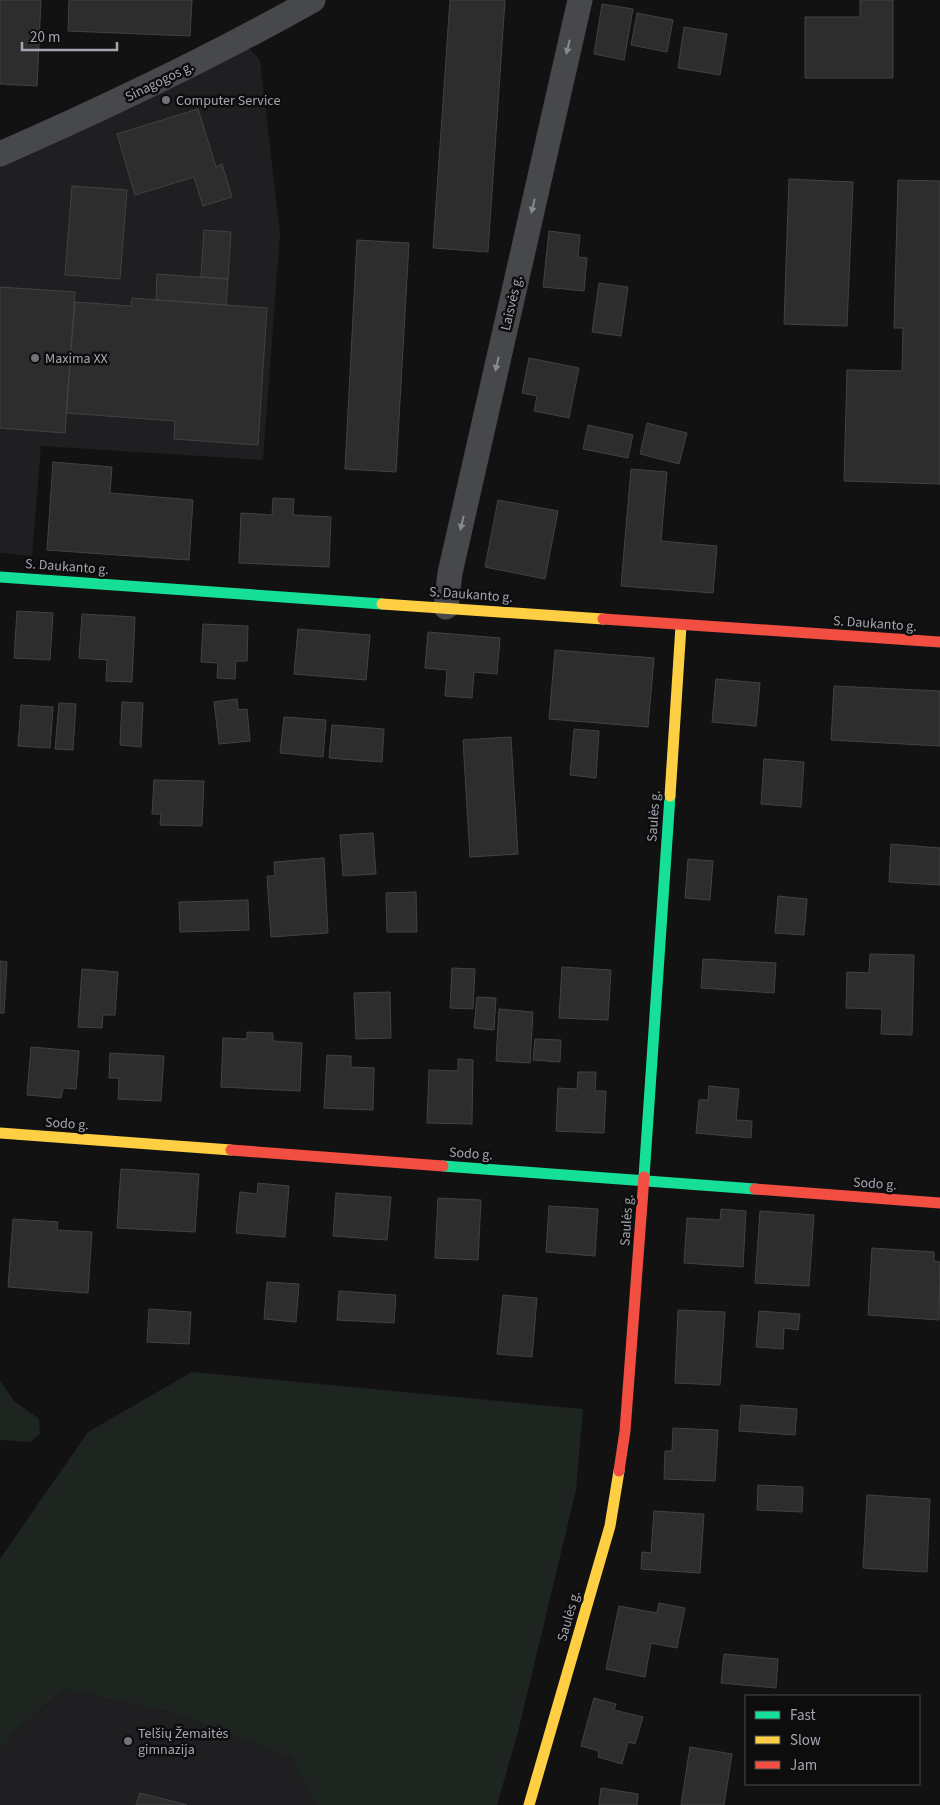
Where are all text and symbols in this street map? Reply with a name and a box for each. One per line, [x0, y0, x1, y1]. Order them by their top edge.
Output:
scale bar [22, 20, 118, 52]
text: 20 m [30, 27, 60, 48]
one-way arrow [564, 40, 572, 55]
street label: Sinagogos g. [122, 57, 197, 107]
place label: Computer Service [176, 91, 280, 111]
marker: Computer Service [160, 94, 172, 106]
one-way arrow [529, 198, 537, 213]
street label: Laisvės g. [496, 274, 528, 333]
place label: Maxima XX [45, 349, 108, 369]
marker: Maxima XX [29, 352, 41, 364]
one-way arrow [493, 357, 501, 372]
one-way arrow [458, 515, 466, 531]
street label: S. Daukanto g. [24, 554, 110, 580]
street label: S. Daukanto g. [428, 582, 514, 608]
street label: S. Daukanto g. [832, 611, 918, 637]
street label: Saulės g. [642, 789, 666, 843]
street label: Sodo g. [44, 1112, 89, 1135]
street label: Sodo g. [448, 1142, 493, 1165]
street label: Sodo g. [852, 1172, 897, 1195]
street label: Saulės g. [615, 1193, 639, 1247]
street label: Saulės g. [552, 1589, 586, 1644]
legend [745, 1695, 920, 1785]
text: Fast [790, 1705, 816, 1726]
place label: Telšių Žemaitės gimnazija [138, 1724, 229, 1760]
text: Slow [790, 1730, 821, 1751]
marker: Telšių Žemaitės gimnazija [122, 1735, 134, 1747]
text: Jam [790, 1755, 817, 1776]

